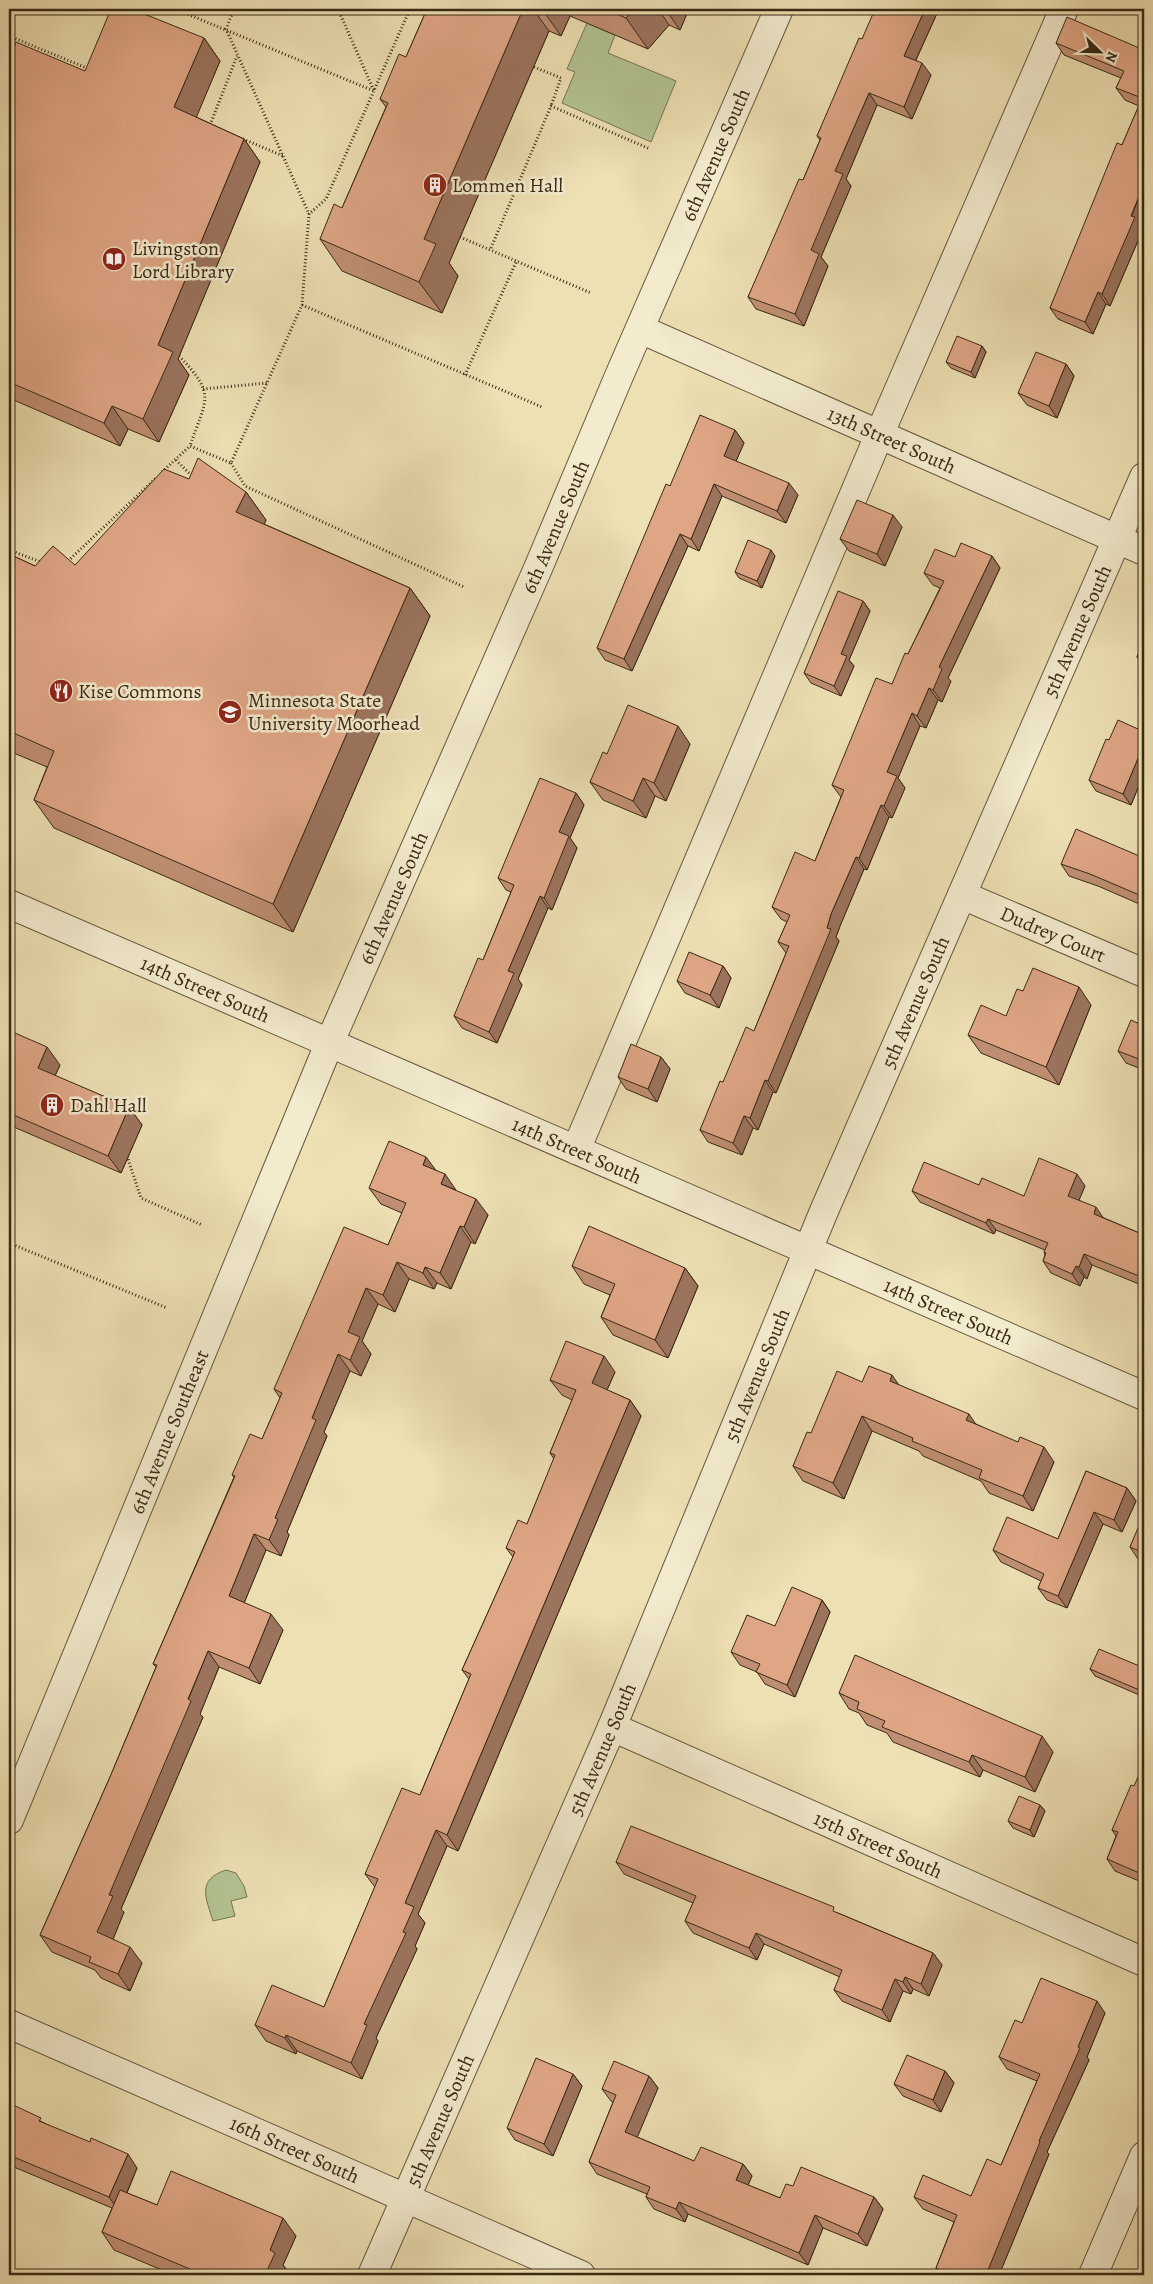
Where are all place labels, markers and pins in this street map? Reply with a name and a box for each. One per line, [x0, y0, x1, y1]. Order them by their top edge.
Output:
building icon: Lommen Hall [422, 172, 448, 198]
place label: Lommen Hall [452, 172, 563, 199]
place label: Livingston Lord Library [132, 235, 235, 285]
library icon: Livingston Lord Library [101, 246, 127, 272]
restaurant icon: Kise Commons [48, 678, 74, 704]
place label: Kise Commons [78, 678, 201, 705]
place label: Minnesota State University Moorhead [248, 687, 420, 737]
school or university icon: Minnesota State University Moorhead [217, 699, 243, 725]
building icon: Dahl Hall [39, 1092, 65, 1118]
place label: Dahl Hall [70, 1092, 147, 1119]

